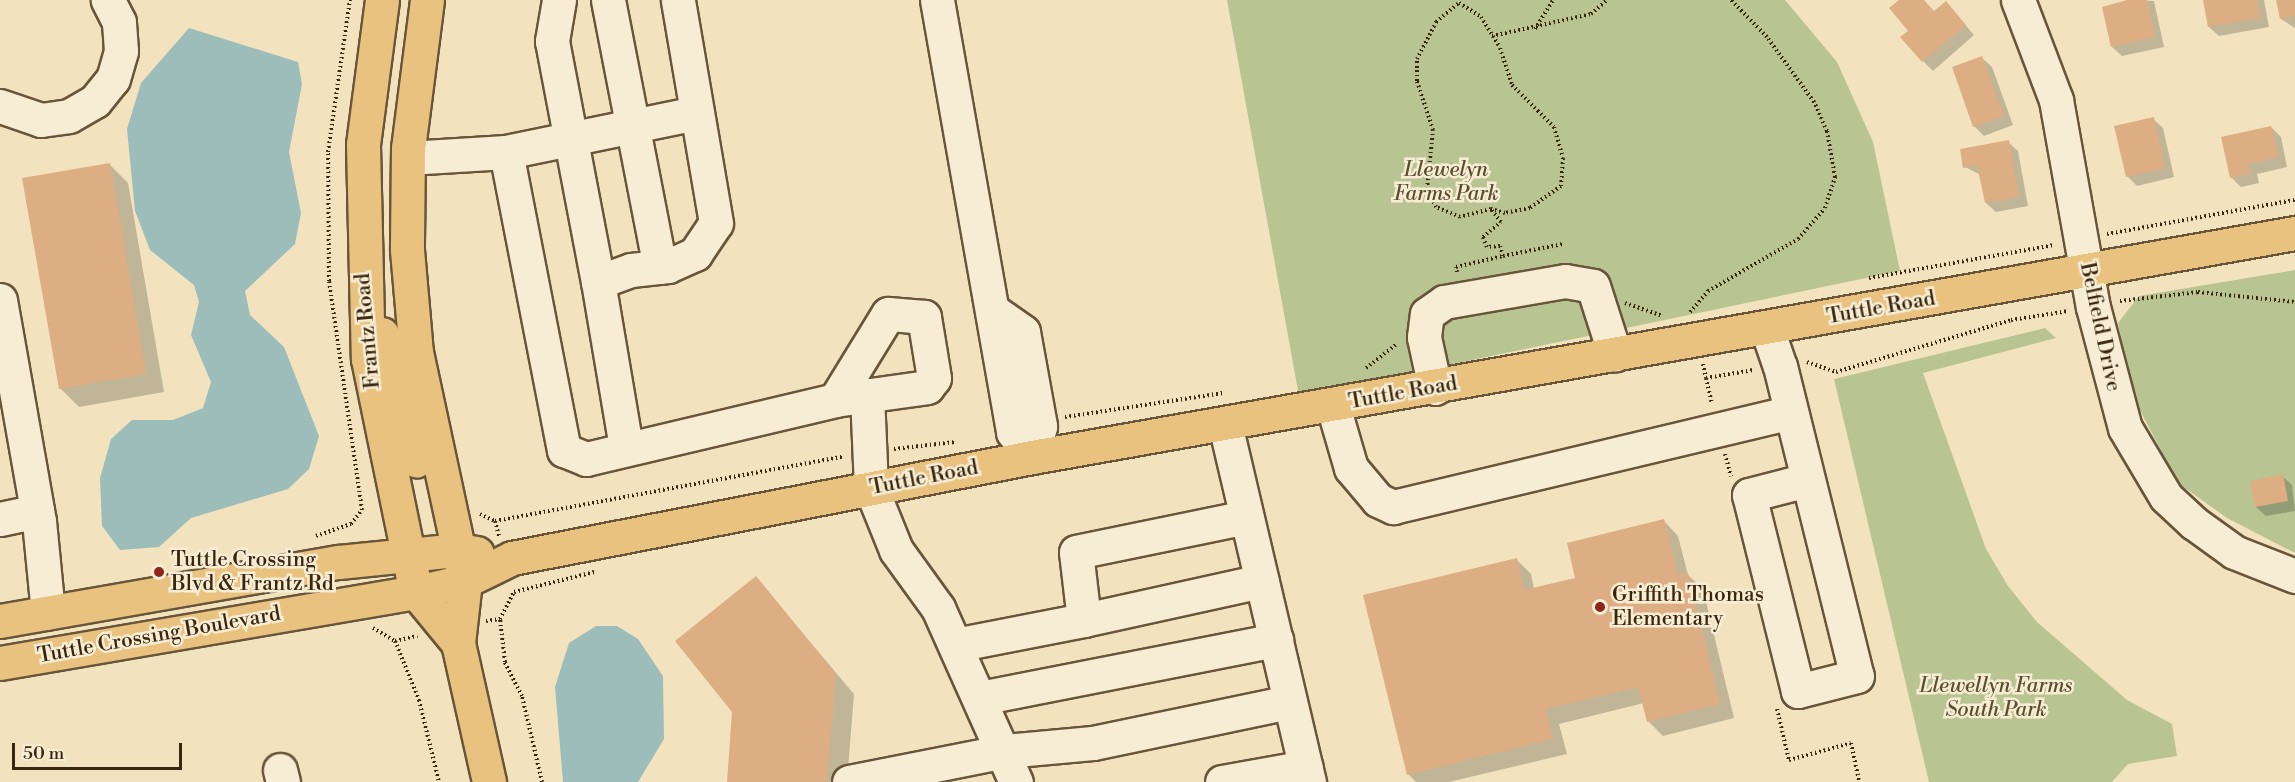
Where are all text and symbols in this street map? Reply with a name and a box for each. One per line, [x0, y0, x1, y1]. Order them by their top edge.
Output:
park label: Llewelyn Farms Park [1394, 157, 1498, 207]
street label: Belfield Drive [2074, 260, 2126, 394]
street label: Frantz Road [350, 272, 386, 390]
street label: Tuttle Road [1825, 286, 1937, 330]
street label: Tuttle Road [1347, 371, 1459, 415]
street label: Tuttle Road [868, 455, 980, 501]
place label: Tuttle Crossing Blvd & Frantz Rd [171, 547, 334, 597]
marker: Tuttle Crossing Blvd & Frantz Rd [152, 565, 166, 579]
place label: Griffith Thomas Elementary [1612, 582, 1764, 632]
marker: Griffith Thomas Elementary [1593, 600, 1607, 614]
street label: Tuttle Crossing Boulevard [35, 601, 283, 669]
park label: Llewellyn Farms South Park [1920, 673, 2072, 723]
scale bar [15, 731, 184, 769]
text: 50 m [23, 742, 64, 765]

